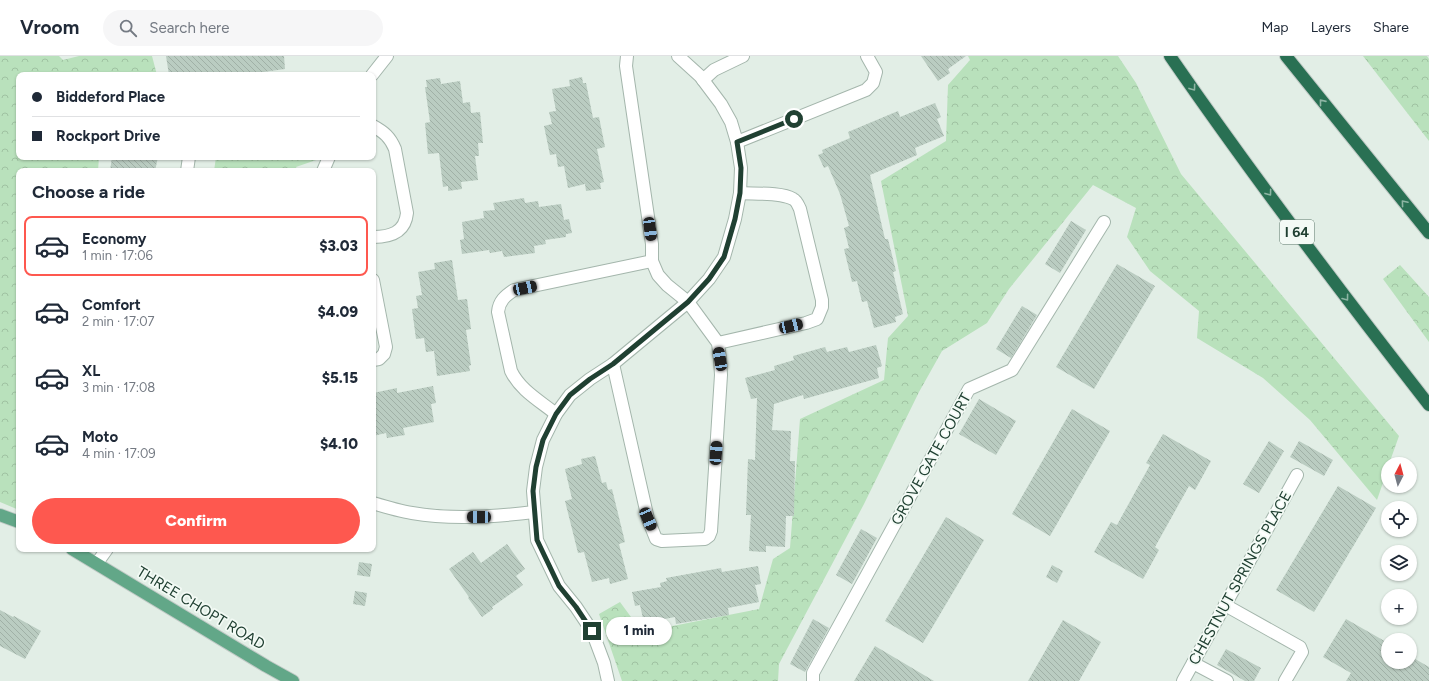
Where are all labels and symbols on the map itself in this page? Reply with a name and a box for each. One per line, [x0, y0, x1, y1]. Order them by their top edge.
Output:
one-way arrow [1188, 83, 1195, 90]
one-way arrow [1320, 100, 1327, 107]
route start [785, 110, 803, 128]
one-way arrow [1264, 189, 1271, 196]
one-way arrow [1402, 200, 1409, 208]
car [642, 216, 658, 242]
road number: I 64 [1280, 220, 1314, 244]
car [512, 280, 538, 296]
one-way arrow [1342, 293, 1349, 300]
car [778, 317, 804, 335]
car [712, 346, 728, 372]
street label: GROVE GATE COURT [887, 389, 975, 528]
car [709, 441, 723, 465]
north arrow [1381, 457, 1417, 493]
street label: CHESTNUT SPRINGS PLACE [1185, 488, 1295, 668]
car [638, 506, 658, 532]
car [467, 511, 491, 523]
street label: THREE CHOPT ROAD [134, 563, 268, 653]
callout: 1 min [606, 617, 672, 645]
route end [583, 622, 601, 640]

